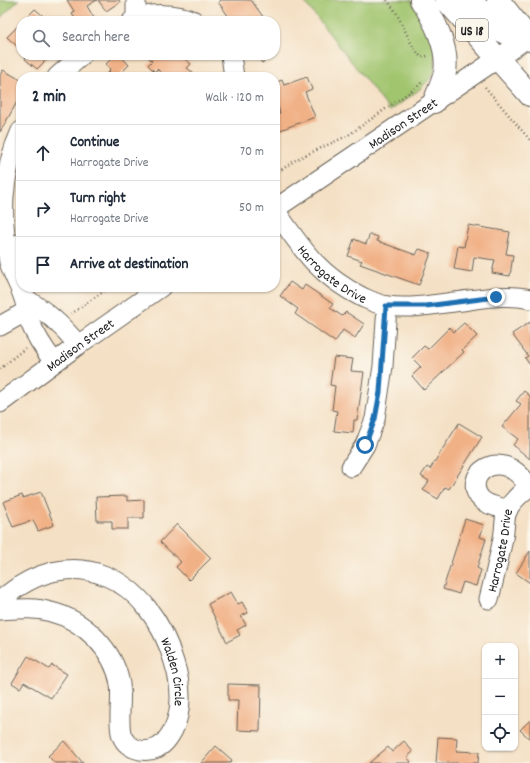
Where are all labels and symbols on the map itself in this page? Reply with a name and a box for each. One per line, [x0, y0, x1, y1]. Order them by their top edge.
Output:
road number: US 18 [456, 19, 488, 41]
street label: Madison Street [365, 94, 442, 155]
street label: Harrogate Drive [291, 241, 369, 310]
route end [487, 288, 505, 306]
street label: Madison Street [43, 315, 119, 377]
route start [356, 436, 374, 454]
street label: Harrogate Drive [483, 506, 519, 594]
street label: Walden Circle [154, 635, 188, 707]

